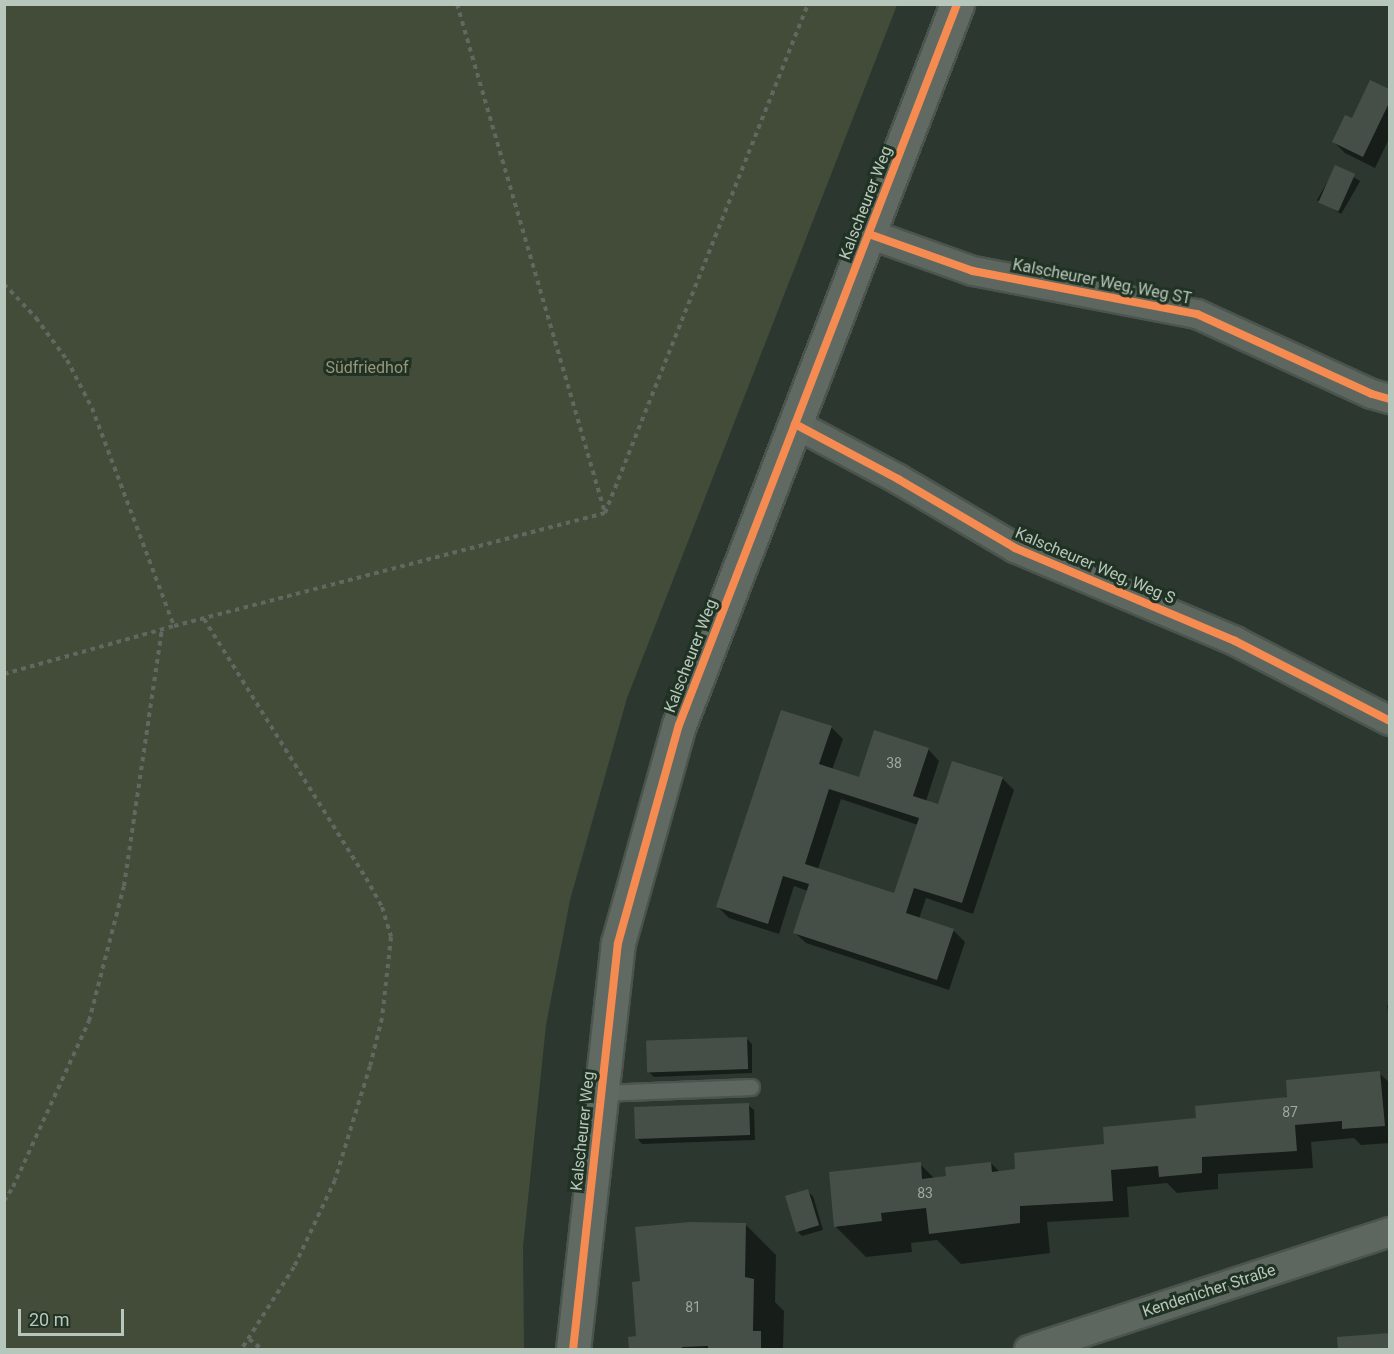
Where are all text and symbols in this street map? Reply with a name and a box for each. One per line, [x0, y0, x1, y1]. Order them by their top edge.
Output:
street label: Kalscheurer Weg [836, 144, 896, 262]
street label: Kalscheurer Weg, Weg ST [1011, 255, 1193, 309]
park label: Südfriedhof [325, 358, 409, 378]
street label: Kalscheurer Weg, Weg S [1012, 524, 1178, 608]
street label: Kalscheurer Weg [661, 597, 721, 715]
house number: 38 [886, 755, 902, 771]
street label: Kalscheurer Weg [567, 1070, 599, 1192]
house number: 87 [1282, 1104, 1298, 1120]
house number: 83 [917, 1185, 933, 1201]
street label: Kendenicher Straße [1140, 1260, 1278, 1322]
scale bar [21, 1297, 128, 1335]
house number: 81 [685, 1299, 701, 1315]
text: 20 m [29, 1309, 69, 1330]

